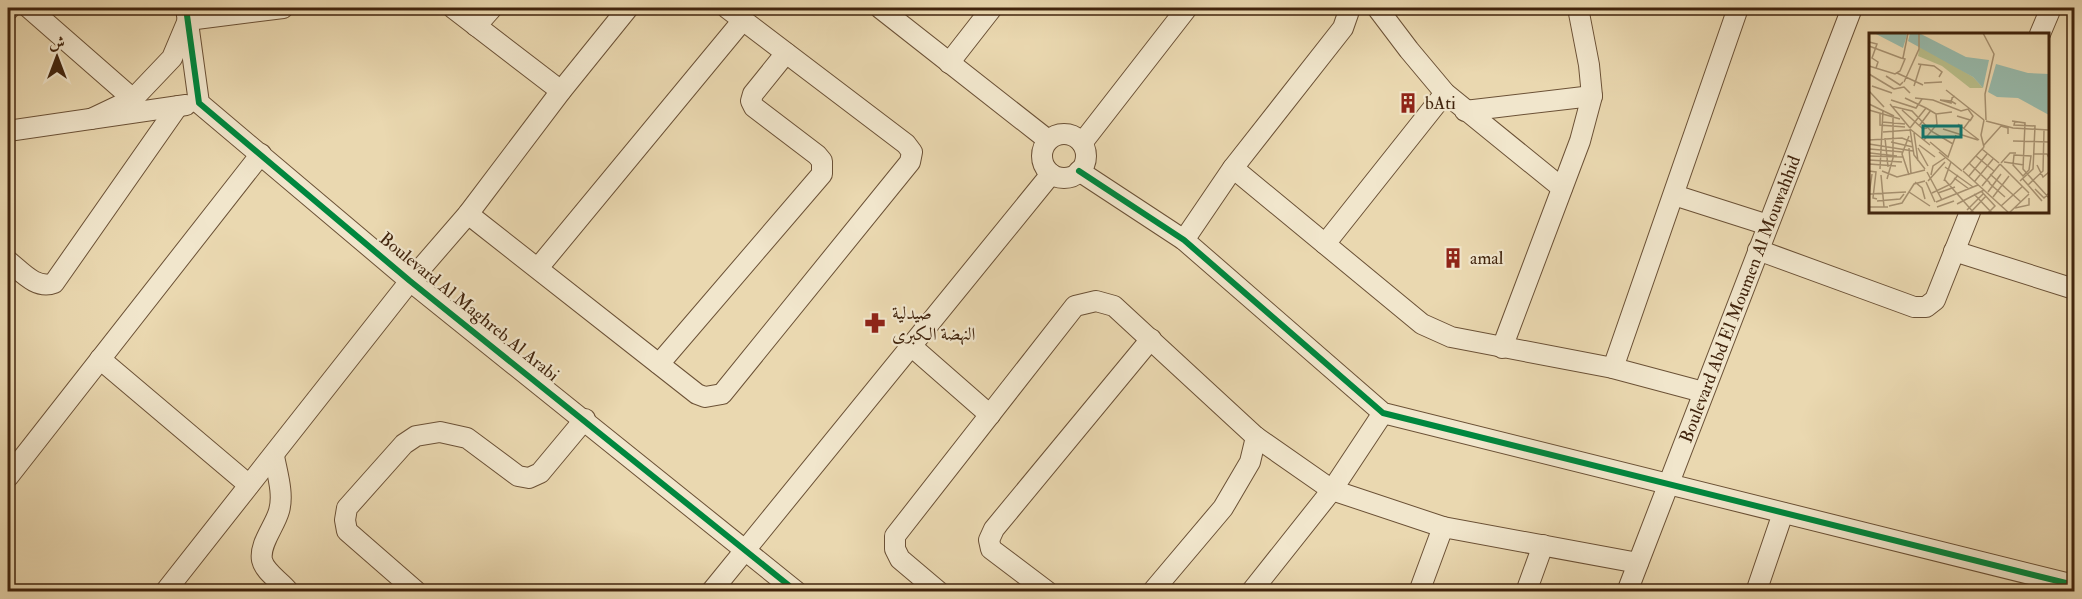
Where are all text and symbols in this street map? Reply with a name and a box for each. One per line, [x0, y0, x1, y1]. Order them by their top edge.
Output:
north arrow [27, 27, 87, 87]
text: ش [49, 33, 65, 53]
inset map [1869, 33, 2049, 213]
building icon: bAti [1396, 91, 1420, 115]
place label: bAti [1425, 92, 1456, 115]
street label: Boulevard Abd El Moumen Al Mouwahhid [1674, 152, 1806, 446]
street label: Boulevard Al Maghreb Al Arabi [374, 227, 564, 387]
building icon: amal [1441, 246, 1465, 270]
place label: amal [1470, 247, 1504, 270]
place label: صيدلية النهضة الكبرى [892, 302, 976, 346]
pharmacy icon: صيدلية النهضة الكبرى [863, 311, 887, 335]

